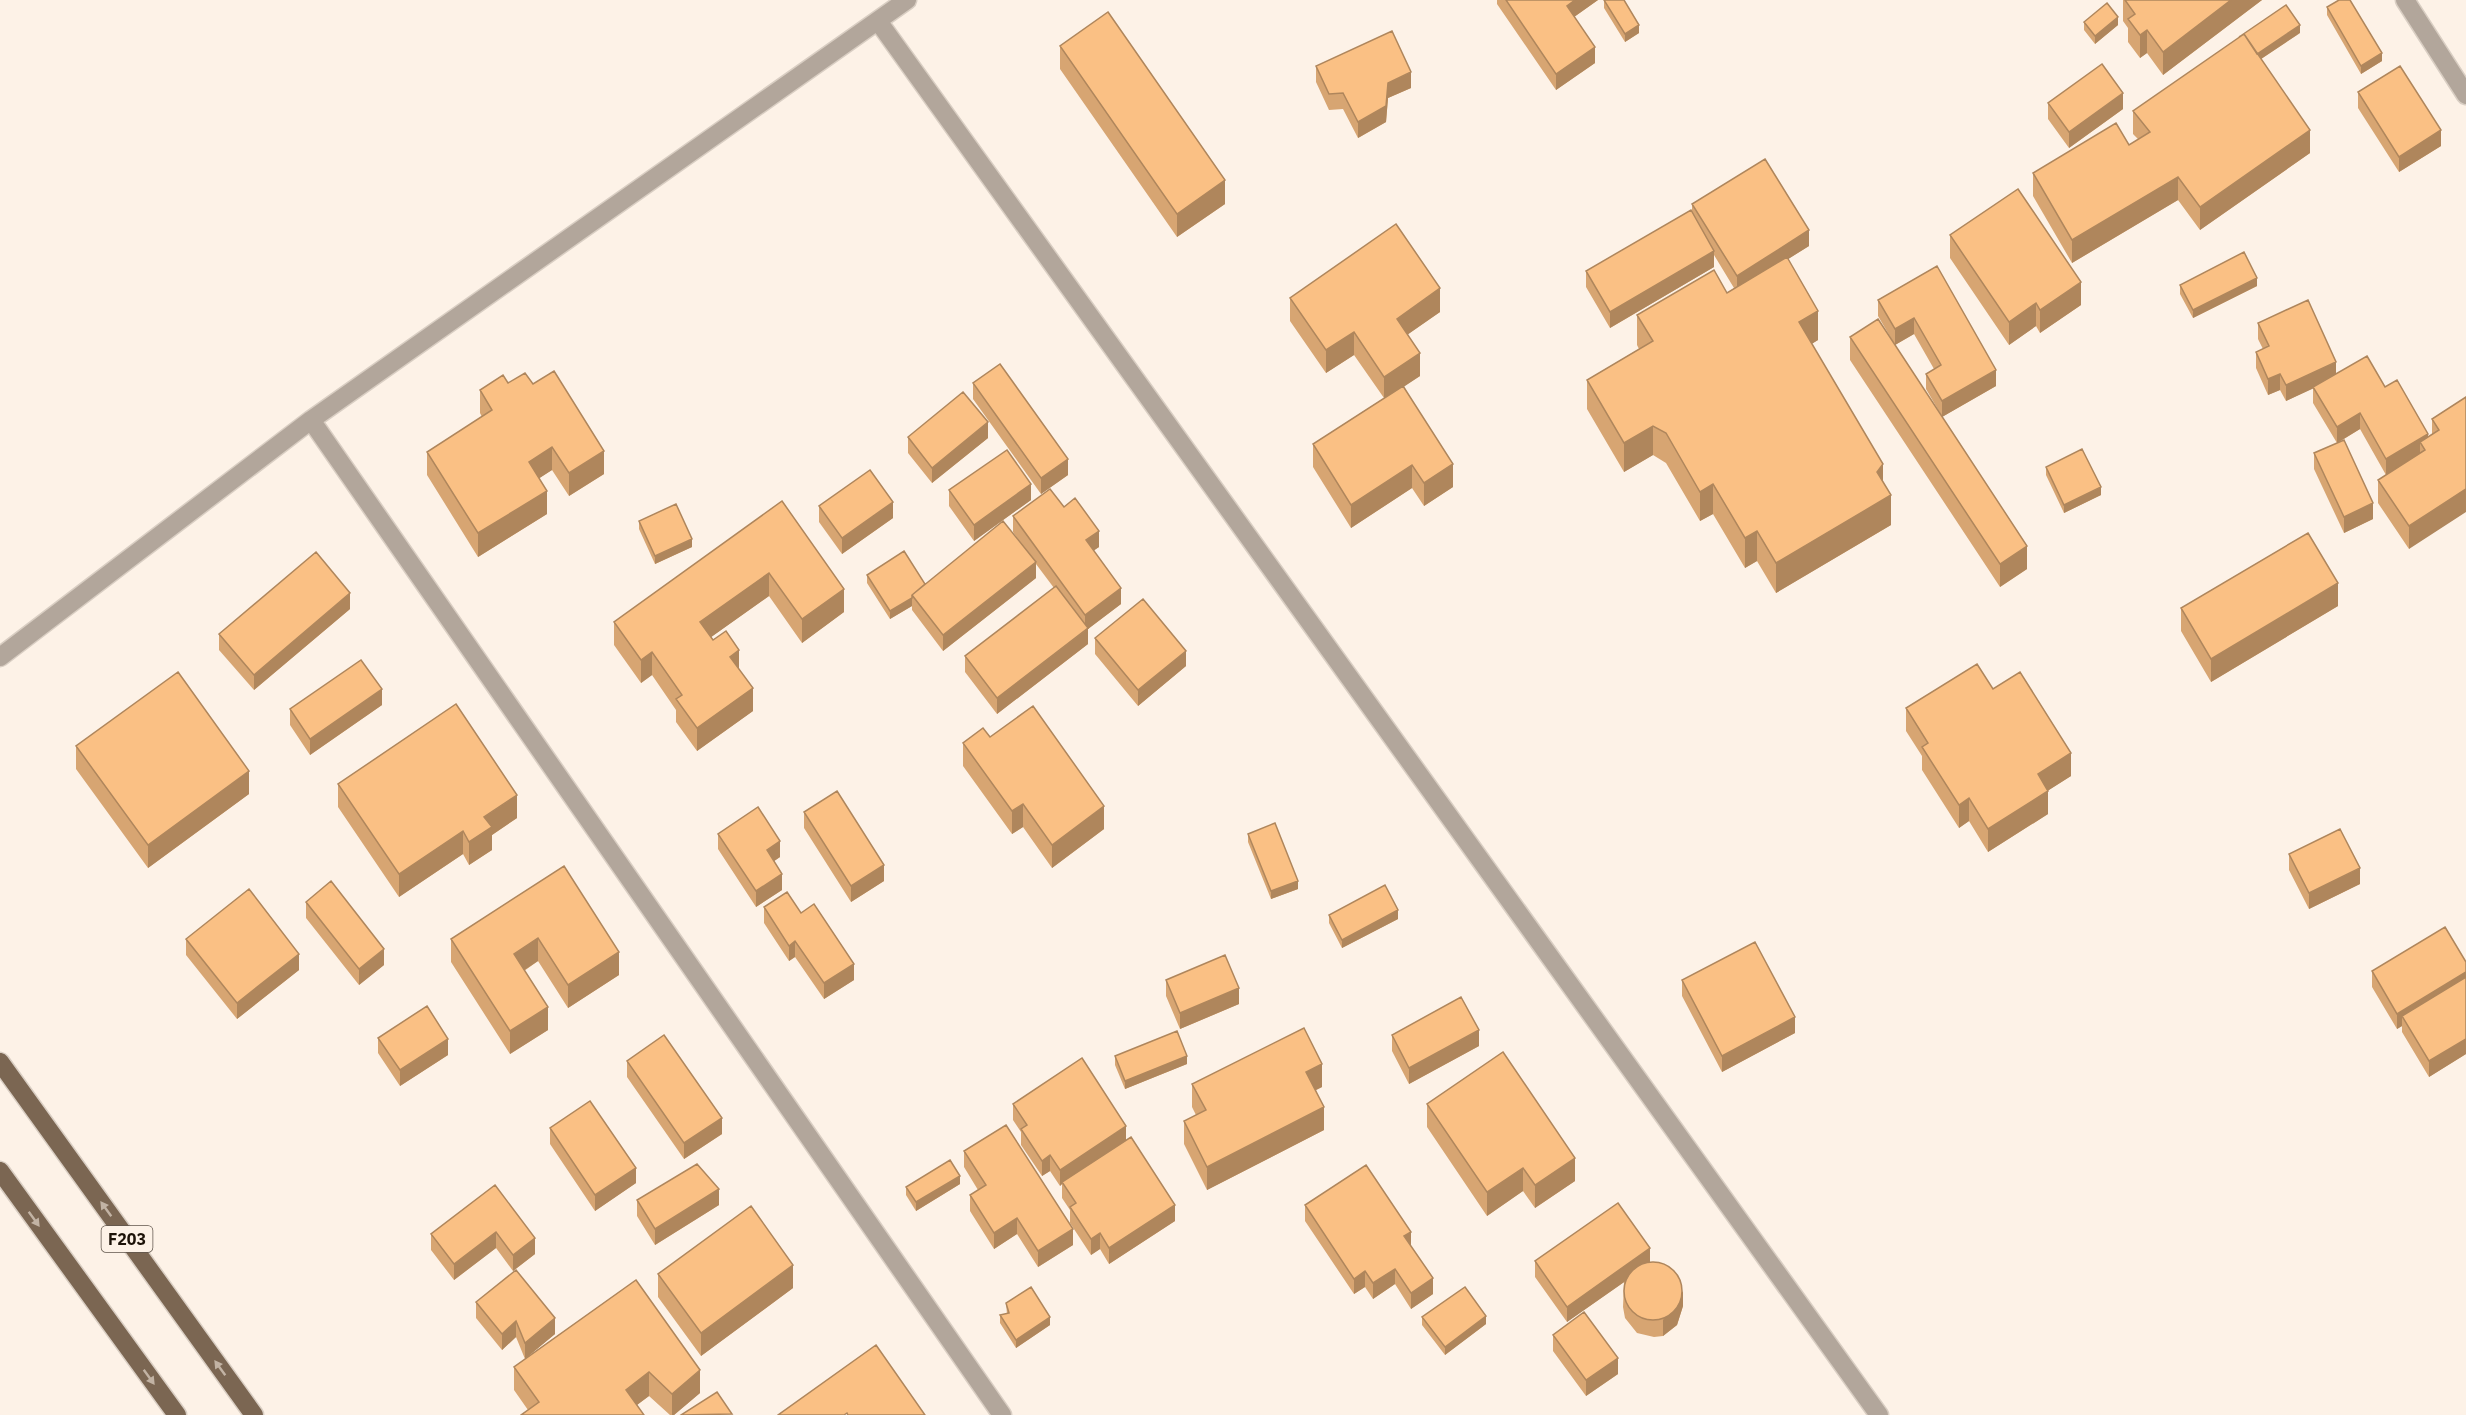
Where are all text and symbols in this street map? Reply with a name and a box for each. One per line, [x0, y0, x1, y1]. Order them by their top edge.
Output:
one-way arrow [100, 1202, 112, 1218]
one-way arrow [28, 1210, 40, 1226]
road number: F203 [102, 1226, 152, 1252]
one-way arrow [214, 1360, 226, 1376]
one-way arrow [143, 1368, 155, 1384]

